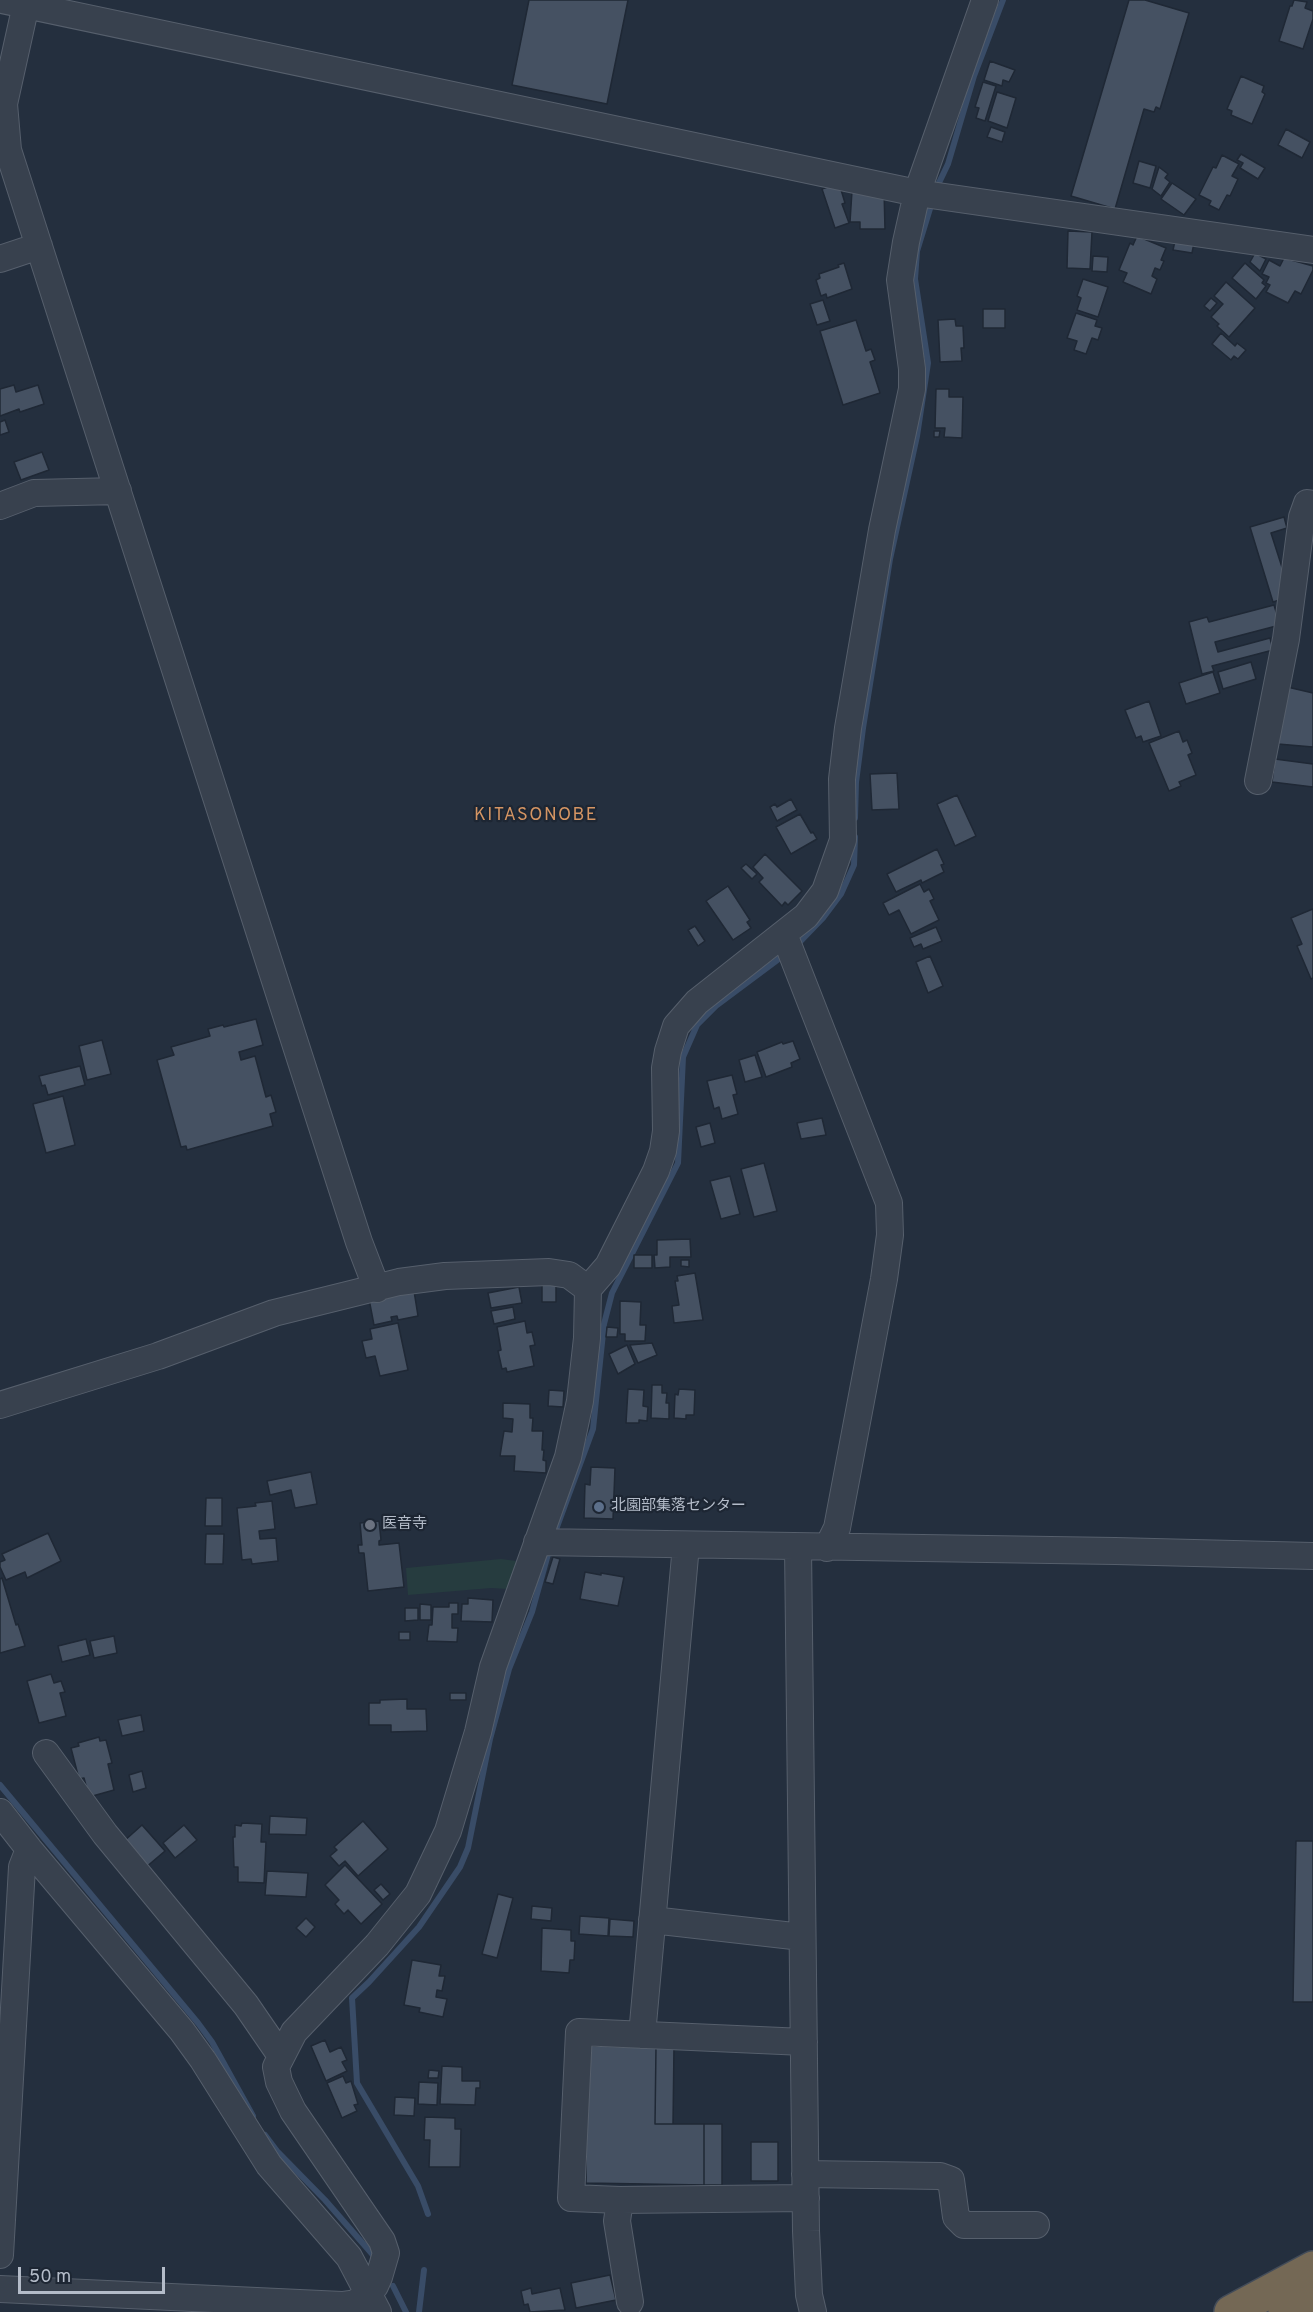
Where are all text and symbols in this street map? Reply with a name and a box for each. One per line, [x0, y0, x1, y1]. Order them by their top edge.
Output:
district label: KITASONOBE [474, 805, 598, 827]
place label: 北園部集落センター [611, 1498, 746, 1516]
marker: 北園部集落センター [592, 1500, 606, 1514]
place label: 医音寺 [382, 1516, 427, 1534]
marker: 医音寺 [363, 1518, 377, 1532]
scale bar [21, 2255, 168, 2293]
text: 50 m [29, 2266, 71, 2289]

